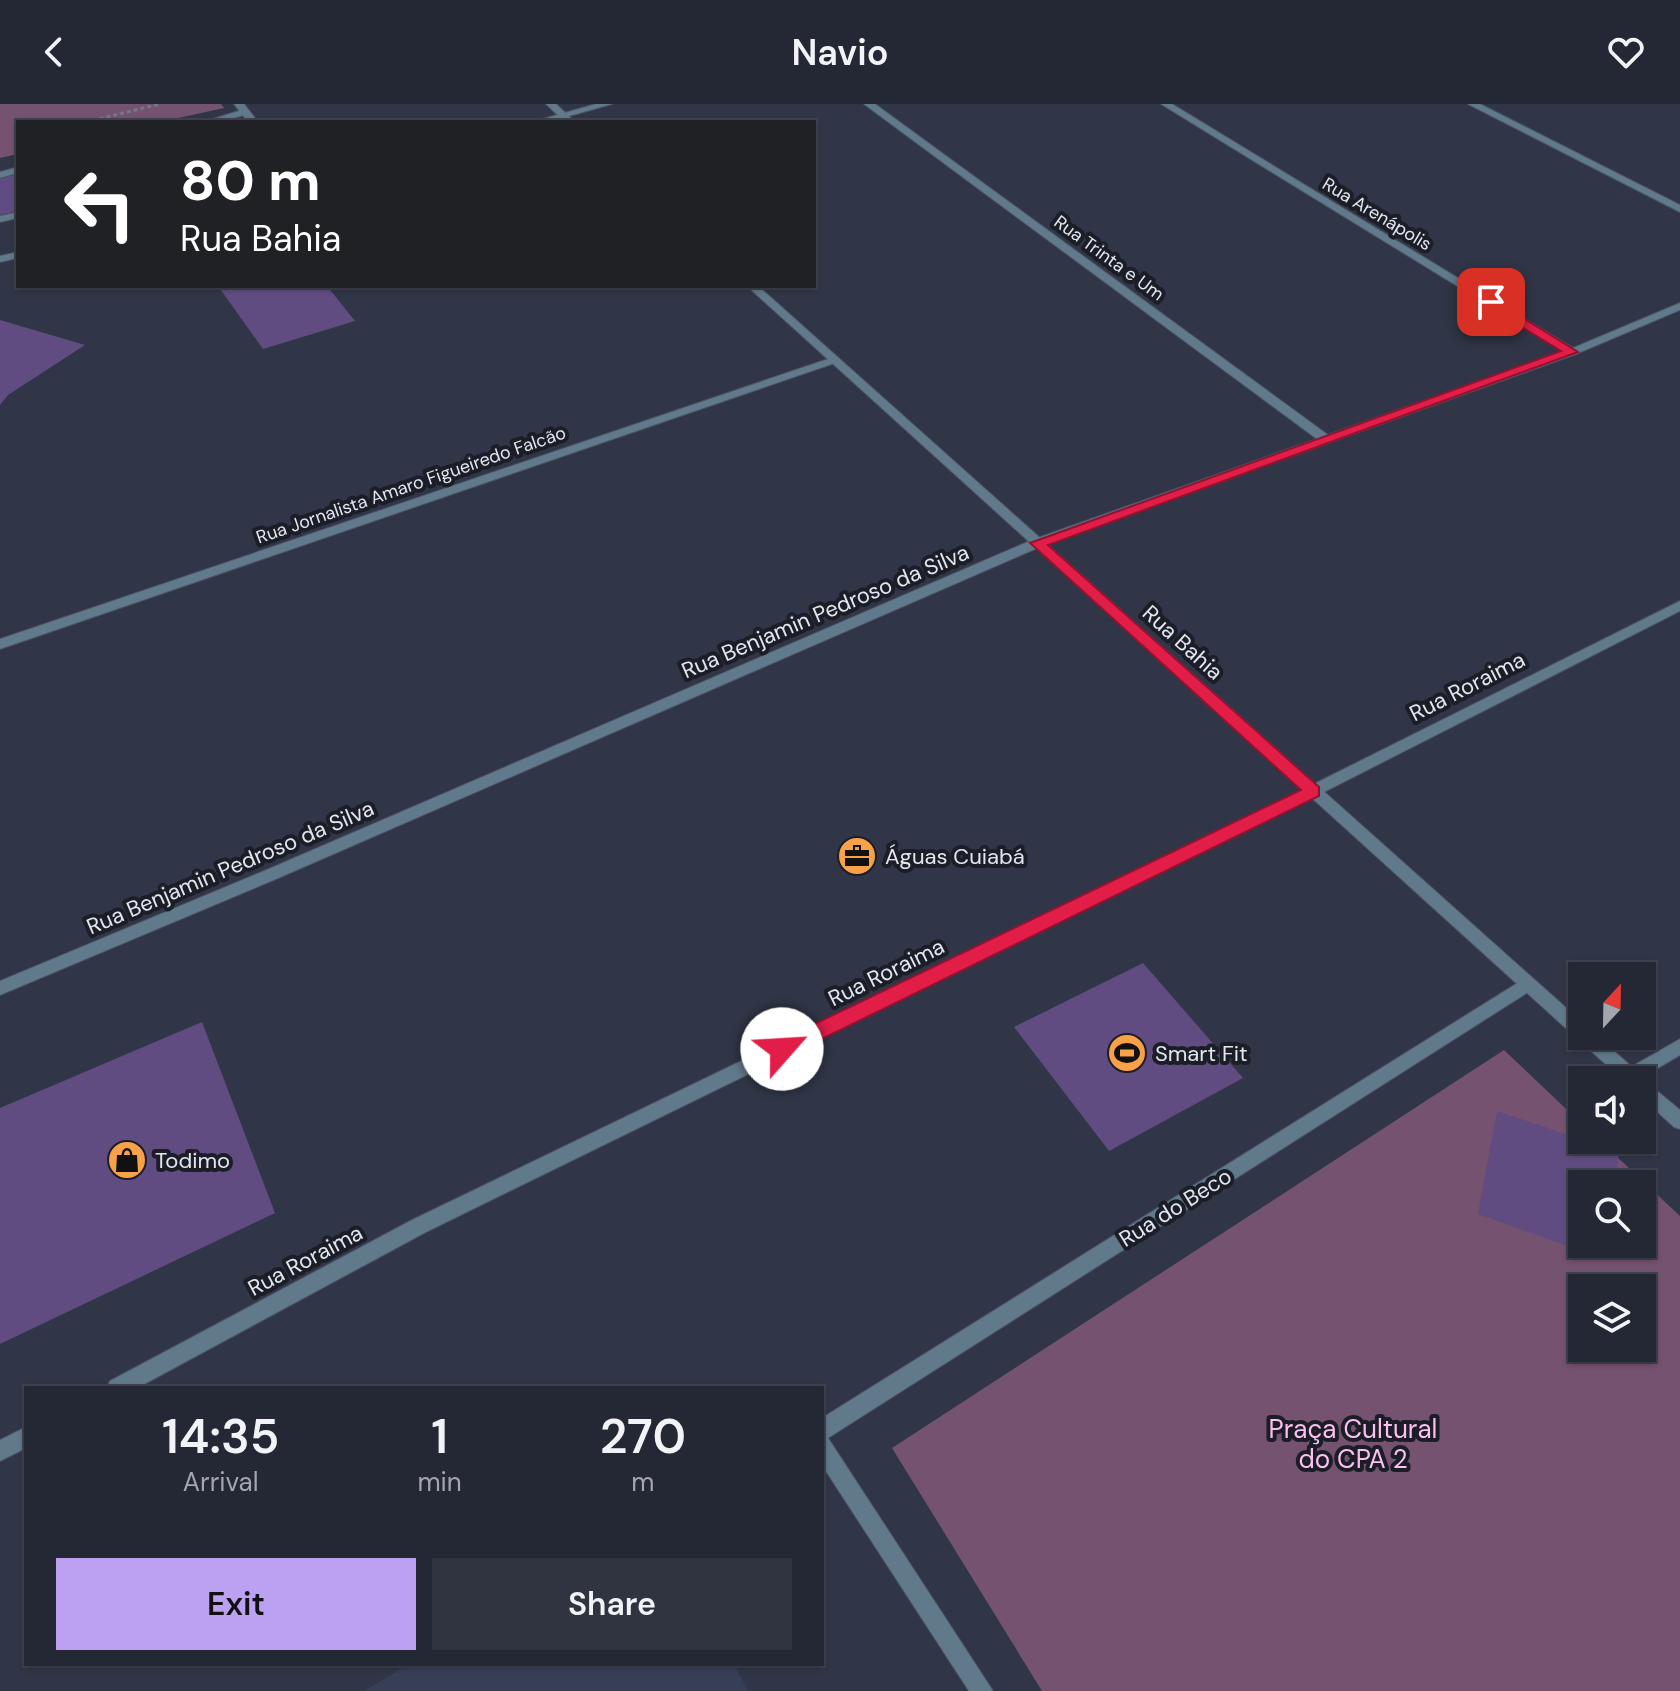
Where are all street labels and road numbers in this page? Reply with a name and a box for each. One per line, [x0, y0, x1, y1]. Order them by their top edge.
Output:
street label: Rua Arenápolis [1318, 172, 1436, 256]
street label: Rua Trinta e Um [1049, 210, 1169, 306]
street label: Rua Jornalista Amaro Figueiredo Falcão [253, 421, 569, 549]
street label: Rua Benjamin Pedroso da Silva [677, 538, 973, 685]
street label: Rua Bahia [1136, 599, 1229, 686]
street label: Rua Roraima [1405, 645, 1530, 728]
street label: Rua Benjamin Pedroso da Silva [82, 794, 378, 941]
street label: Rua Roraima [823, 932, 949, 1013]
street label: Rua do Beco [1113, 1161, 1237, 1254]
street label: Rua Roraima [243, 1218, 368, 1303]

